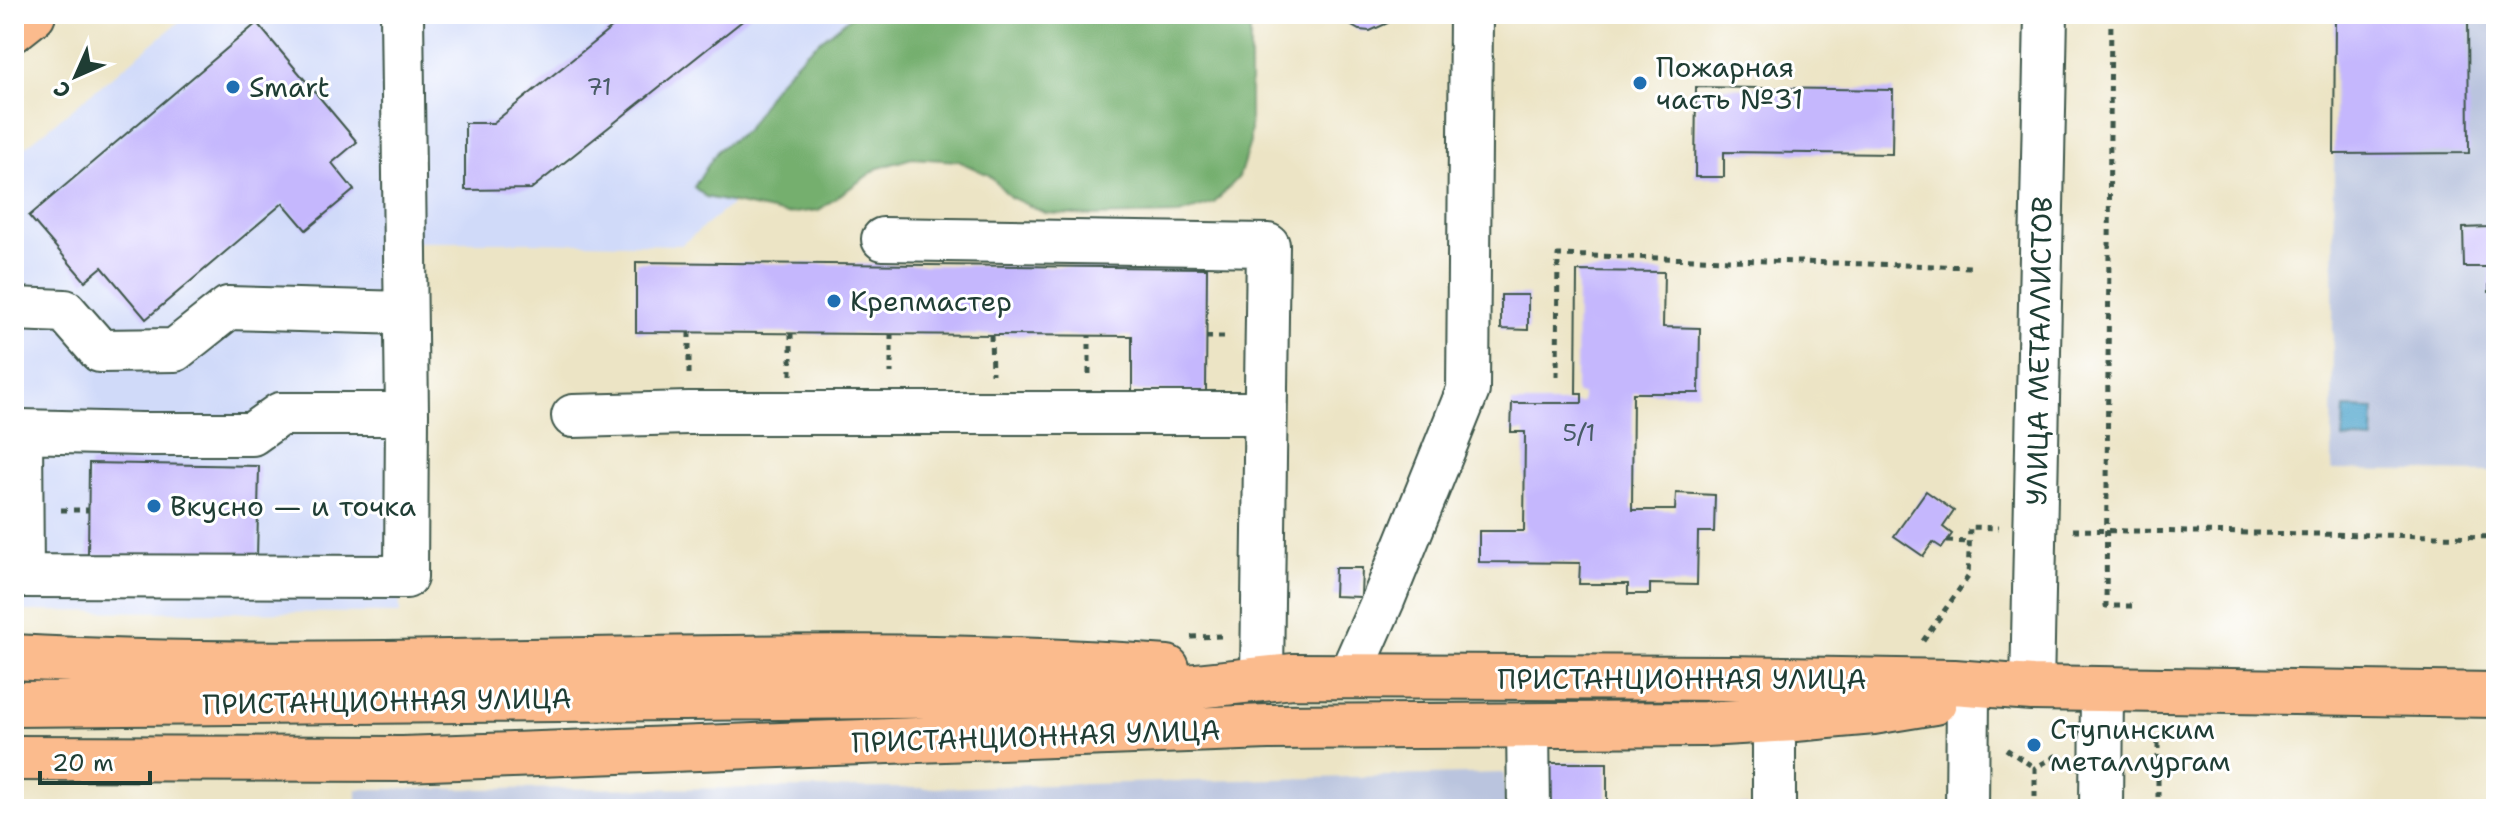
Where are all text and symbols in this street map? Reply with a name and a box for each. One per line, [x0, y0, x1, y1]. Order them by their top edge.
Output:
north arrow [36, 36, 116, 116]
place label: Пожарная часть №31 [1656, 48, 1803, 118]
place label: Smart [249, 68, 330, 106]
house number: 71 [586, 71, 612, 103]
marker: Пожарная часть №31 [1631, 74, 1649, 92]
text: С [47, 75, 77, 105]
marker: Smart [224, 78, 242, 96]
street label: УЛИЦА МЕТАЛЛИСТОВ [2017, 196, 2061, 506]
place label: Крепмастер [850, 282, 1012, 320]
marker: Крепмастер [825, 292, 843, 310]
house number: 5/1 [1563, 417, 1595, 449]
place label: Вкусно — и точка [170, 487, 416, 525]
marker: Вкусно — и точка [145, 497, 163, 515]
street label: ПРИСТАНЦИОННАЯ УЛИЦА [1497, 660, 1867, 698]
street label: ПРИСТАНЦИОННАЯ УЛИЦА [202, 679, 572, 723]
place label: Ступинским металлургам [2050, 710, 2230, 780]
street label: ПРИСТАНЦИОННАЯ УЛИЦА [851, 711, 1221, 761]
scale bar [40, 735, 150, 785]
marker: Ступинским металлургам [2025, 736, 2043, 754]
text: 20 m [52, 747, 114, 779]

